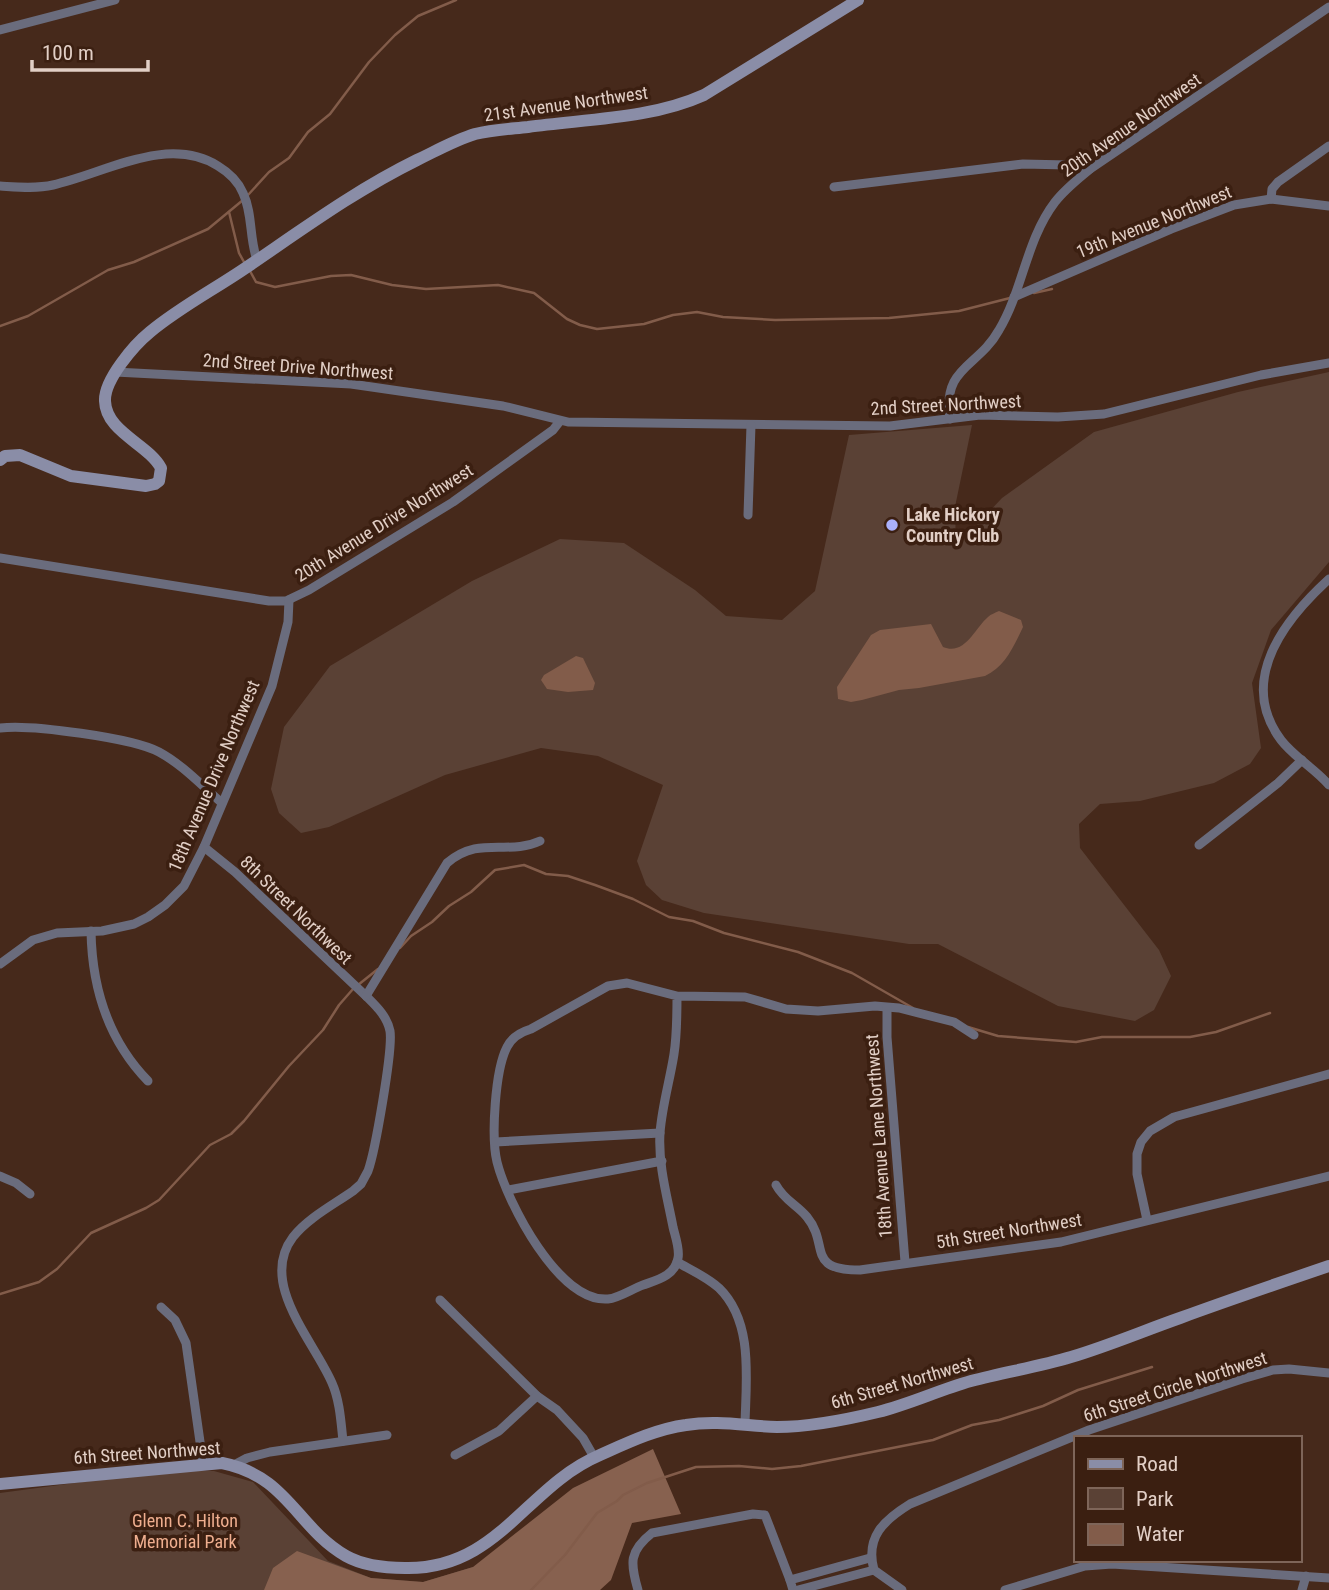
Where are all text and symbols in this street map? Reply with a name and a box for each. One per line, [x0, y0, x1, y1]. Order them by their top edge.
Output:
scale bar [32, 28, 147, 72]
text: 100 m [42, 41, 94, 65]
street label: 20th Avenue Northwest [1057, 68, 1205, 181]
street label: 21st Avenue Northwest [483, 82, 649, 125]
street label: 19th Avenue Northwest [1073, 181, 1235, 262]
street label: 2nd Street Drive Northwest [202, 349, 394, 384]
street label: 2nd Street Northwest [870, 390, 1022, 419]
street label: 20th Avenue Drive Northwest [291, 459, 477, 586]
place label: Lake Hickory Country Club [906, 504, 1000, 546]
marker: Lake Hickory Country Club [884, 517, 900, 533]
street label: 18th Avenue Drive Northwest [164, 677, 263, 875]
street label: 8th Street Northwest [236, 851, 357, 968]
street label: 18th Avenue Lane Northwest [861, 1033, 896, 1239]
street label: 5th Street Northwest [935, 1209, 1083, 1252]
street label: 6th Street Circle Northwest [1080, 1347, 1269, 1426]
street label: 6th Street Northwest [828, 1352, 975, 1413]
legend [1074, 1436, 1301, 1562]
street label: 6th Street Northwest [73, 1437, 221, 1468]
text: Road [1136, 1452, 1178, 1476]
text: Park [1136, 1487, 1174, 1511]
park label: Glenn C. Hilton Memorial Park [132, 1510, 238, 1552]
text: Water [1136, 1522, 1184, 1546]

